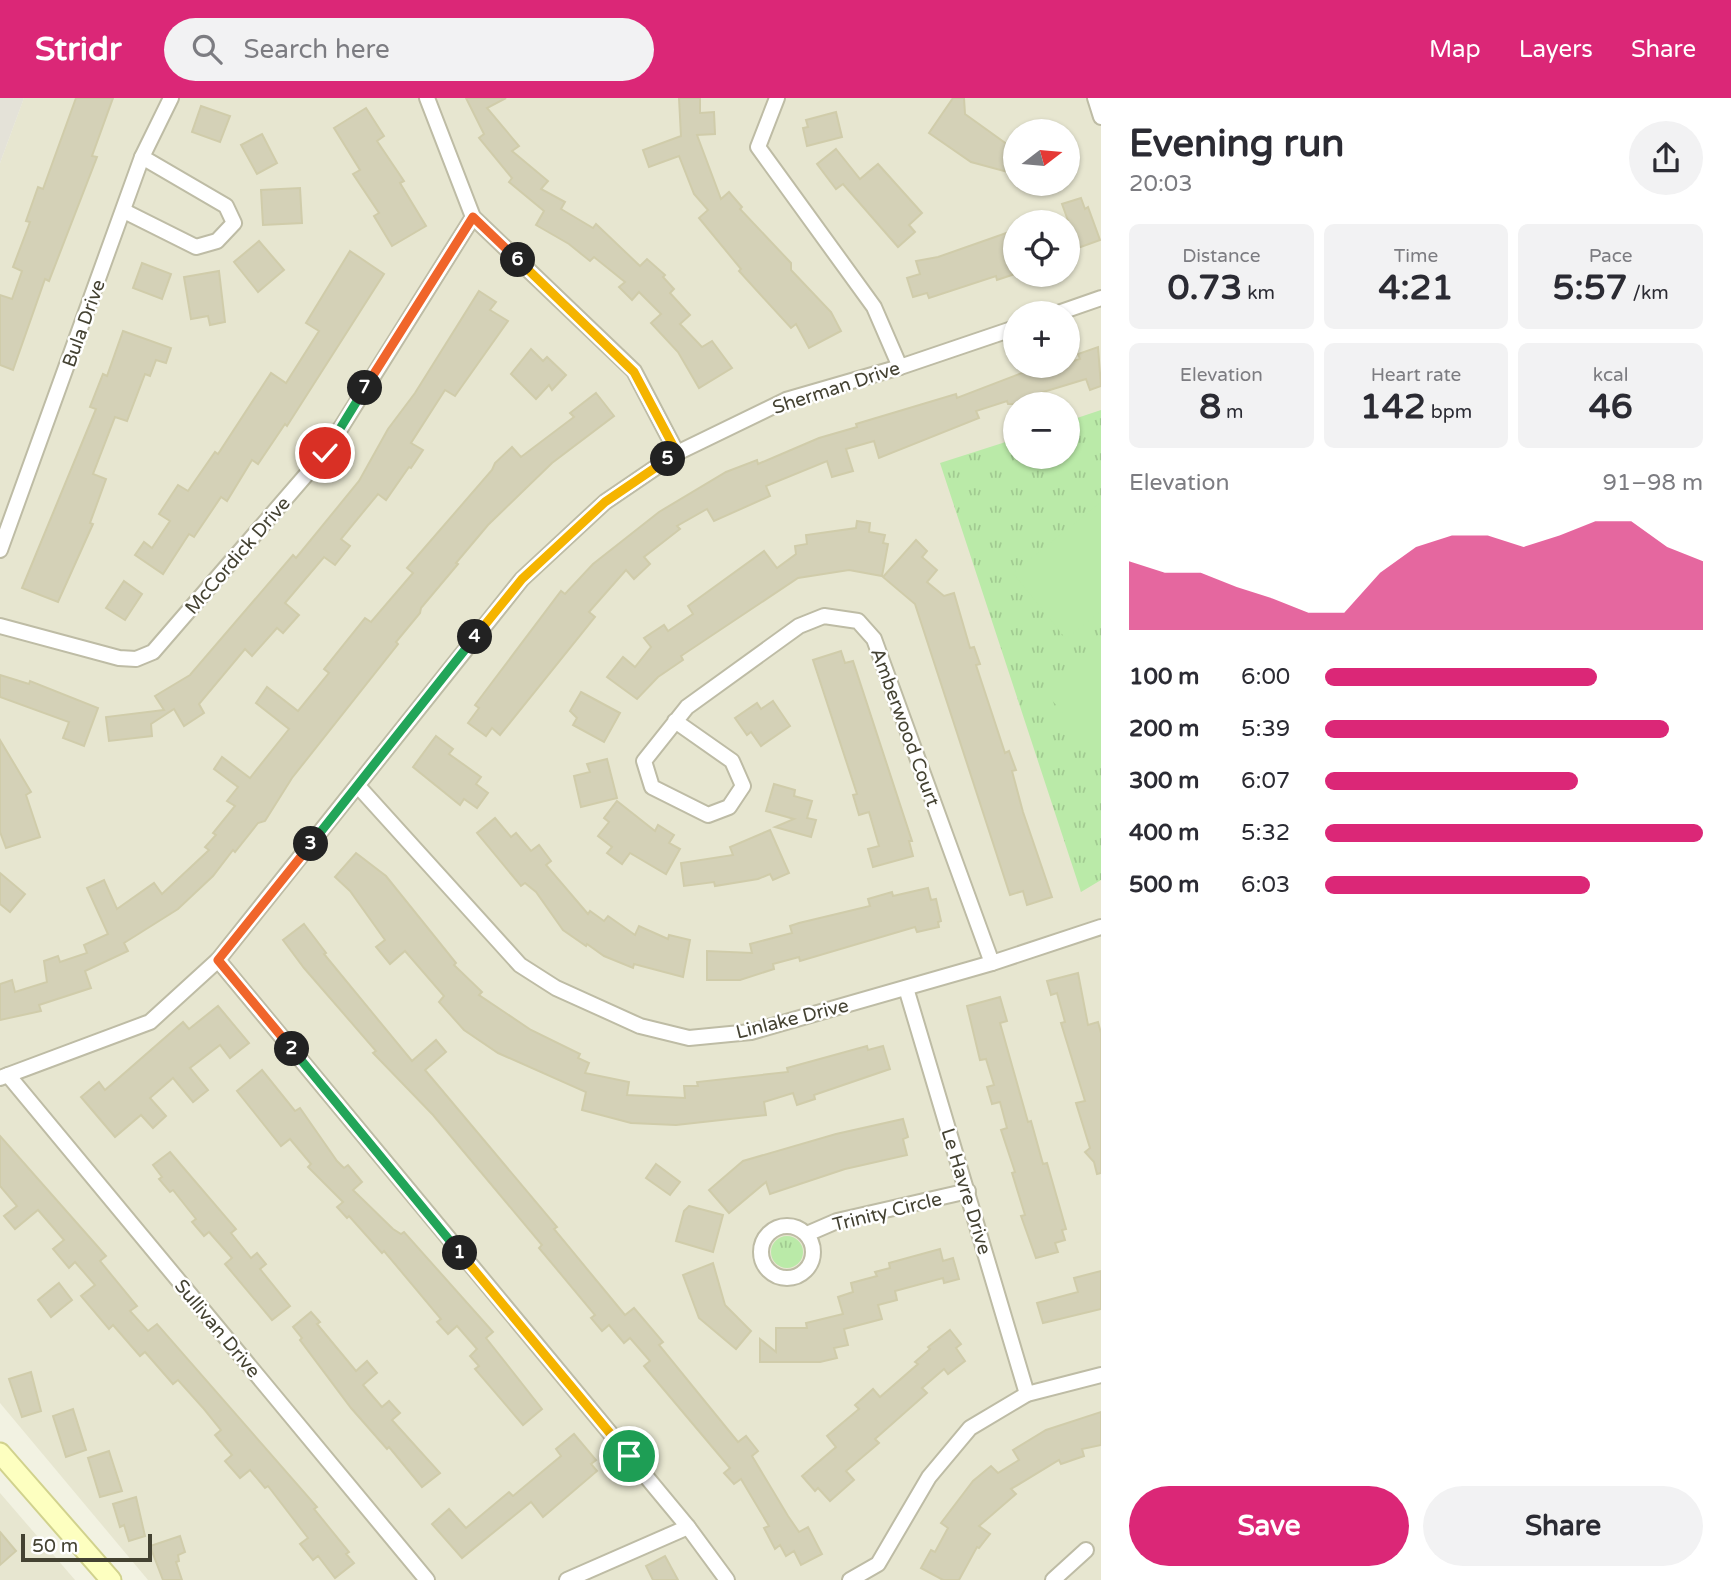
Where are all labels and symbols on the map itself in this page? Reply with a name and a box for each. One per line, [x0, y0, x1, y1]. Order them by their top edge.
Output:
north arrow [1003, 119, 1080, 196]
pin: 6 [500, 242, 536, 278]
street label: Bula Drive [58, 276, 110, 370]
street label: Sherman Drive [770, 357, 903, 419]
pin: 7 [348, 370, 382, 406]
pin [295, 423, 355, 483]
pin: 5 [650, 442, 686, 476]
street label: McCordick Drive [181, 492, 295, 619]
pin: 4 [458, 620, 492, 654]
street label: Amberwood Court [866, 645, 944, 810]
pin: 3 [294, 826, 328, 862]
street label: Linlake Drive [734, 994, 851, 1044]
pin: 2 [274, 1032, 310, 1066]
street label: Le Havre Drive [936, 1125, 996, 1257]
street label: Trinity Circle [830, 1188, 944, 1236]
pin: 1 [442, 1236, 477, 1270]
street label: Sullivan Drive [170, 1275, 265, 1382]
pin [599, 1426, 659, 1486]
scale bar [21, 1531, 152, 1563]

